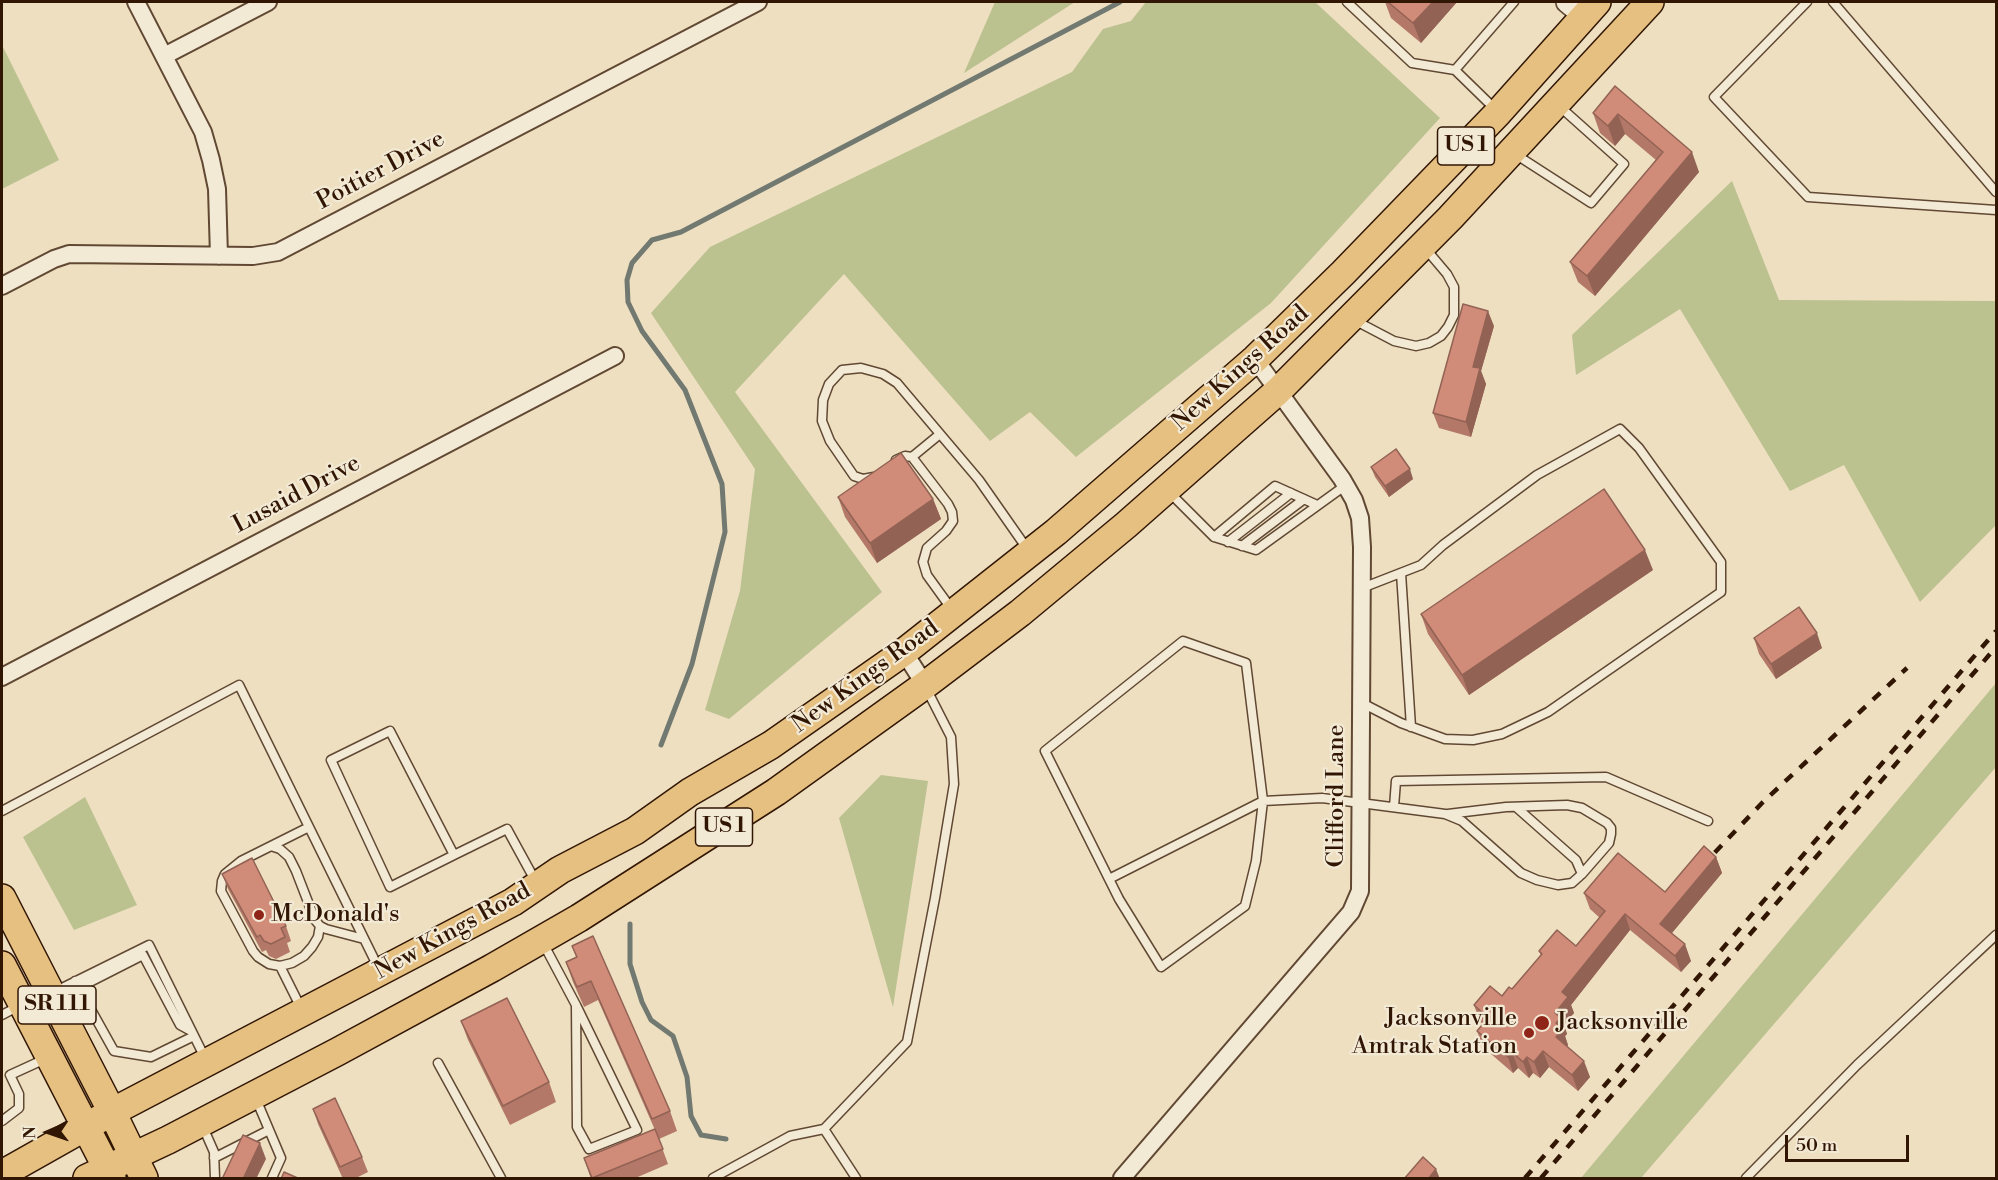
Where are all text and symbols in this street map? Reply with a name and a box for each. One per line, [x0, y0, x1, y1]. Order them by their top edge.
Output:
street label: Poitier Drive [312, 125, 450, 217]
road number: US 1 [1438, 127, 1494, 165]
street label: New Kings Road [1167, 300, 1315, 438]
street label: Lusaid Drive [229, 449, 365, 541]
street label: New Kings Road [787, 614, 945, 740]
street label: Clifford Lane [1323, 724, 1351, 868]
road number: US 1 [696, 808, 752, 846]
street label: New Kings Road [370, 877, 536, 987]
place label: McDonald's [271, 901, 400, 929]
marker: McDonald's [252, 908, 266, 922]
road number: SR 111 [18, 986, 96, 1024]
place label: Jacksonville Amtrak Station [1352, 1005, 1517, 1061]
place label: Jacksonville [1556, 1009, 1688, 1037]
marker: Jacksonville [1533, 1014, 1551, 1032]
marker: Jacksonville Amtrak Station [1522, 1026, 1536, 1040]
north arrow [18, 1102, 78, 1162]
scale bar [1788, 1123, 1912, 1161]
text: N [20, 1126, 40, 1139]
text: 50 m [1796, 1134, 1837, 1157]

